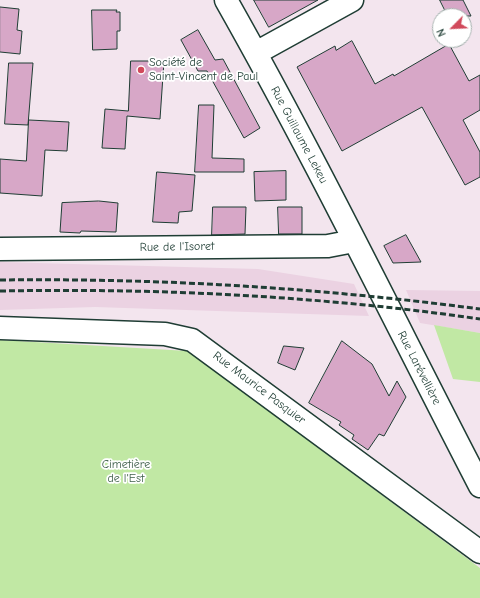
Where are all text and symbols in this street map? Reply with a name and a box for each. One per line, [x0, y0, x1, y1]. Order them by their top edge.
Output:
north arrow [432, 8, 472, 48]
text: N [434, 27, 449, 39]
place label: Société de Saint-Vincent de Paul [149, 56, 258, 84]
marker: Société de Saint-Vincent de Paul [136, 65, 146, 75]
street label: Rue Guillaume Lekeu [267, 84, 331, 186]
street label: Rue de l'Isoret [140, 239, 214, 255]
street label: Rue Larévellière [394, 329, 444, 407]
street label: Rue Maurice Pasquier [210, 348, 308, 428]
park label: Cimetière de l'Est [102, 458, 150, 486]

